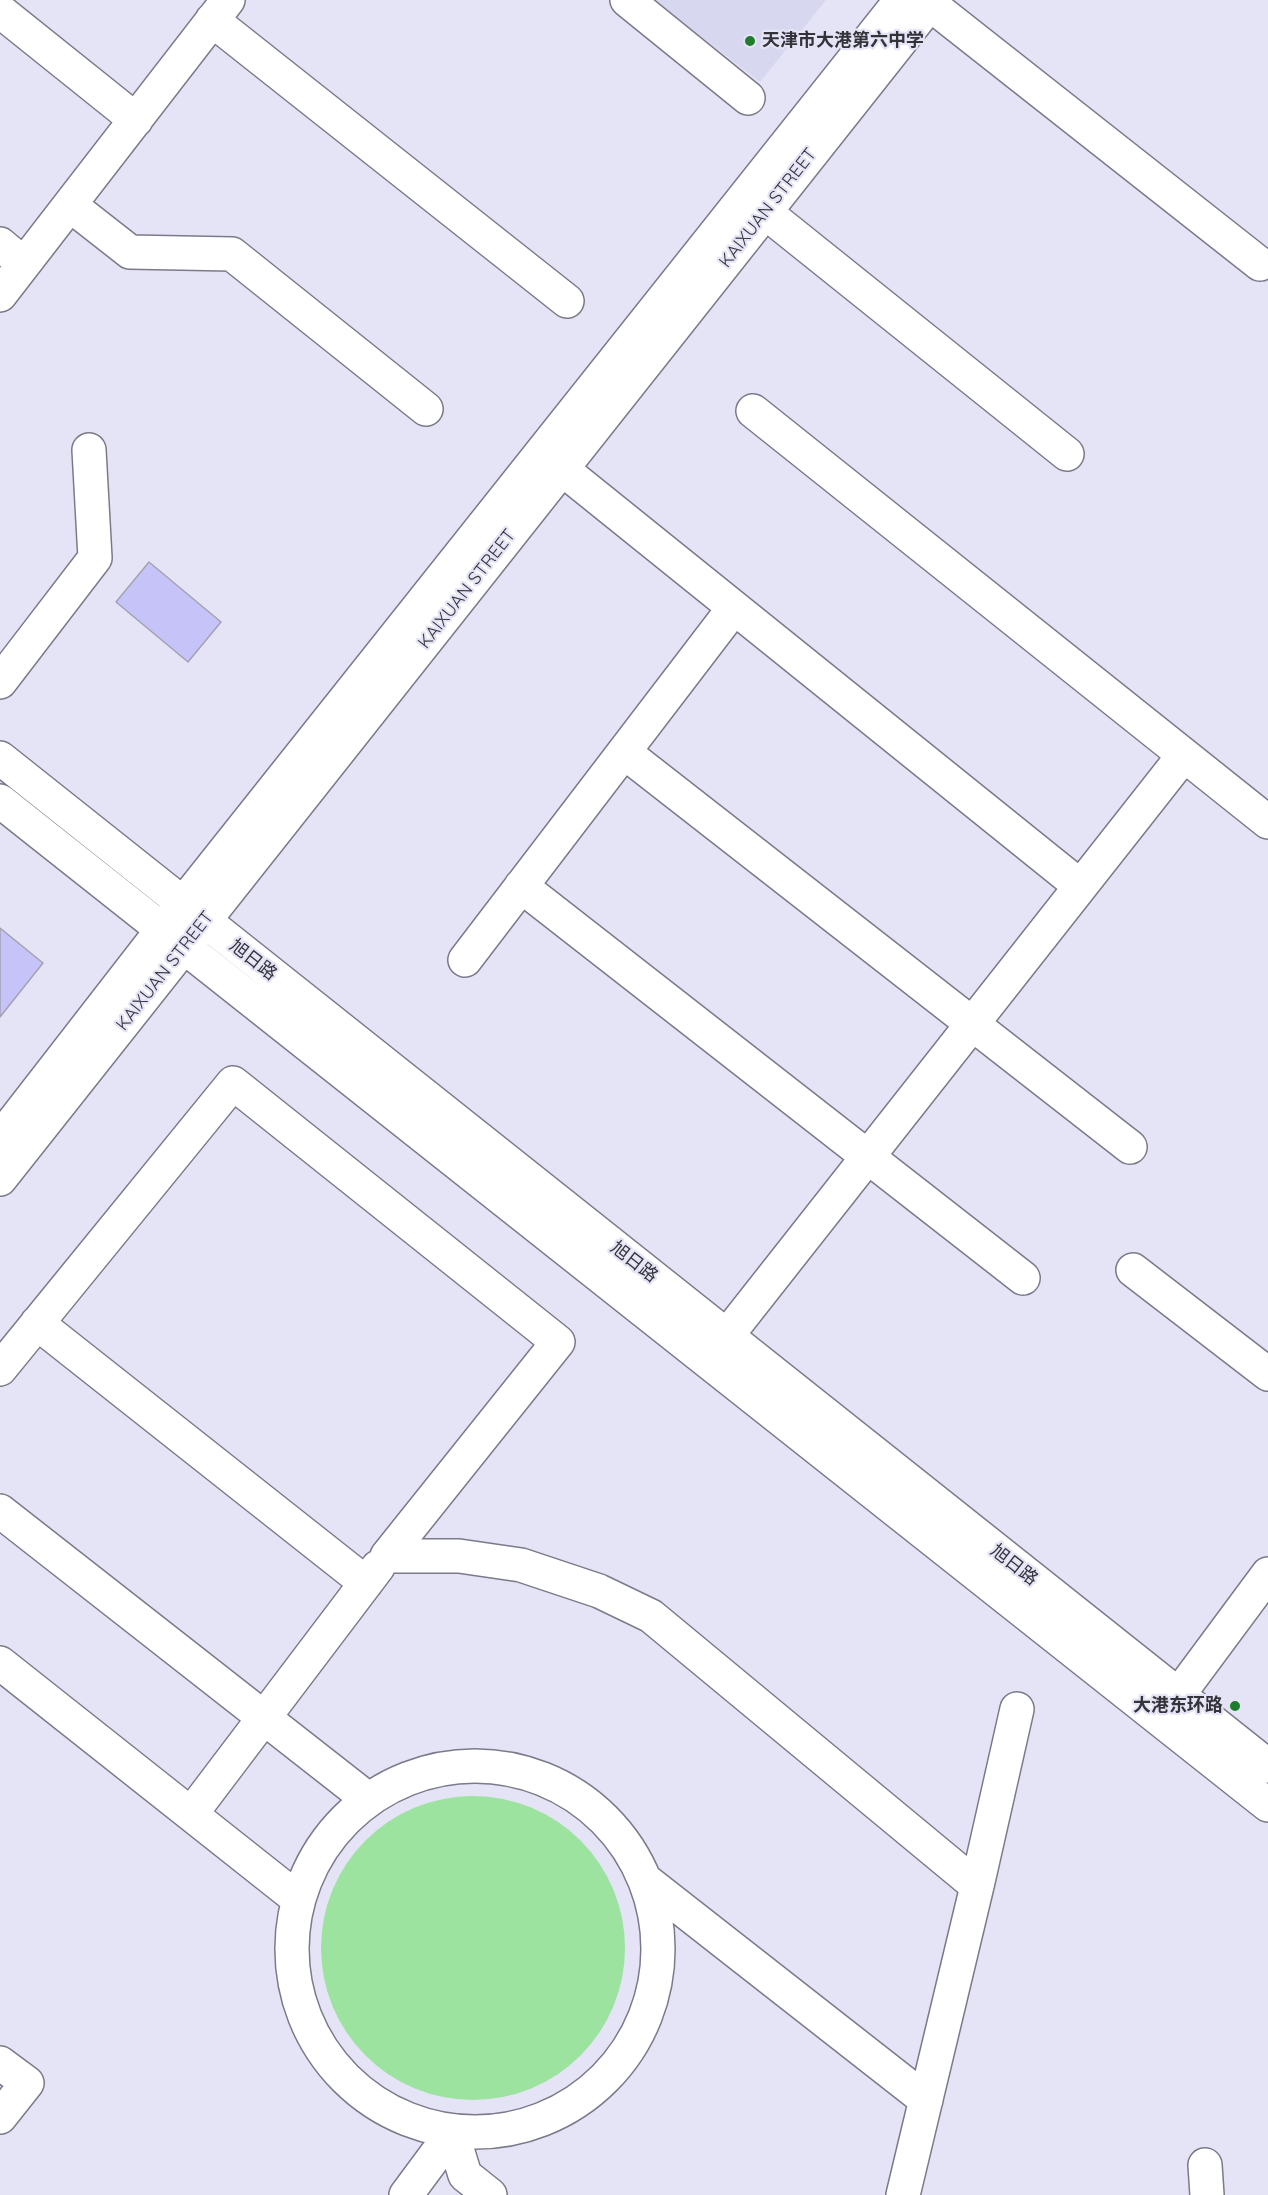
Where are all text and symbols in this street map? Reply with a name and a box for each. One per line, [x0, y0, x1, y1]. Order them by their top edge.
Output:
place label: 天津市大港第六中学 [762, 30, 924, 52]
marker: 天津市大港第六中学 [743, 34, 757, 48]
street label: KAIXUAN STREET [715, 144, 821, 272]
street label: KAIXUAN STREET [414, 525, 520, 653]
street label: KAIXUAN STREET [112, 907, 218, 1035]
street label: 旭日路 [225, 935, 281, 985]
street label: 旭日路 [606, 1237, 662, 1287]
street label: 旭日路 [986, 1540, 1042, 1590]
place label: 大港东环路 [1133, 1695, 1223, 1717]
marker: 大港东环路 [1228, 1699, 1242, 1713]

